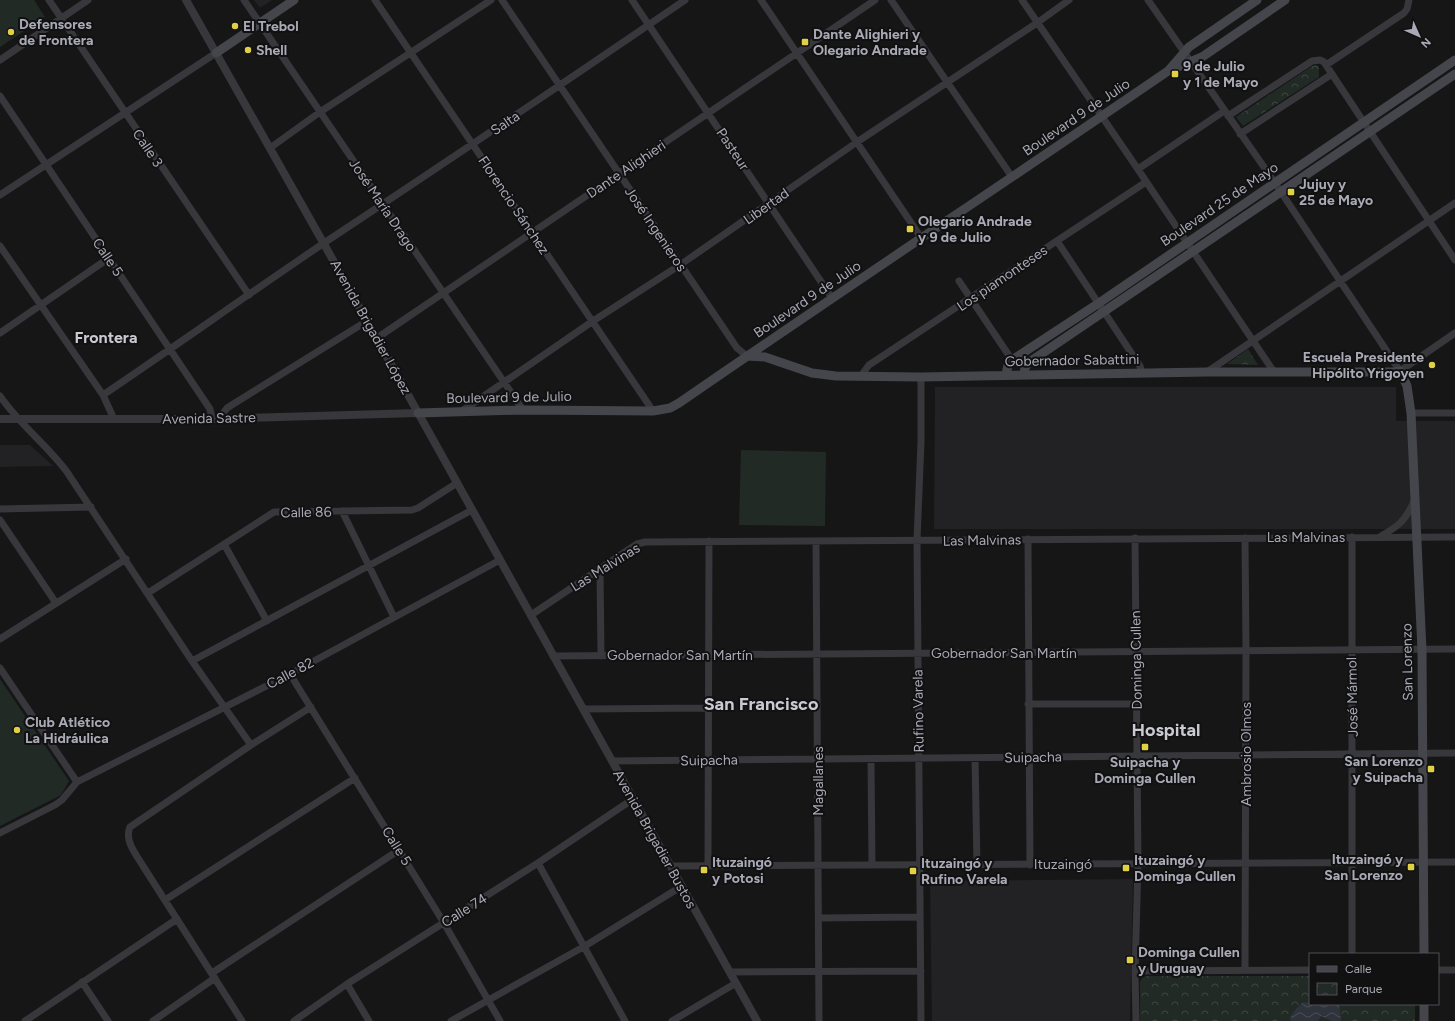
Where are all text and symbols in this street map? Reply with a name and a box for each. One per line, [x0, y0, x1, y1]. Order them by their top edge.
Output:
place label: Defensores de Frontera [19, 16, 93, 49]
north arrow [1399, 16, 1439, 56]
place label: El Trebol [243, 18, 299, 35]
marker: El Trebol [230, 21, 240, 31]
place label: Dante Alighieri y Olegario Andrade [813, 26, 927, 59]
marker: Defensores de Frontera [6, 27, 16, 37]
text: N [1418, 35, 1433, 50]
marker: Dante Alighieri y Olegario Andrade [800, 37, 810, 47]
place label: Shell [256, 42, 287, 59]
marker: Shell [243, 45, 253, 55]
place label: 9 de Julio y 1 de Mayo [1183, 58, 1258, 91]
marker: 9 de Julio y 1 de Mayo [1170, 69, 1180, 79]
street label: Boulevard 9 de Julio [1019, 75, 1133, 160]
street label: Salta [488, 108, 523, 139]
street label: Pasteur [712, 125, 753, 174]
street label: Calle 3 [129, 126, 166, 170]
street label: Dante Alighieri [584, 137, 669, 202]
street label: Florencio Sánchez [474, 153, 553, 258]
street label: José María Drago [345, 156, 420, 255]
street label: Boulevard 25 de Mayo [1157, 159, 1281, 250]
place label: Jujuy y 25 de Mayo [1299, 176, 1373, 209]
street label: José Ingenieros [621, 184, 690, 275]
street label: Libertad [740, 185, 792, 228]
marker: Jujuy y 25 de Mayo [1286, 187, 1296, 197]
place label: Olegario Andrade y 9 de Julio [918, 213, 1032, 246]
marker: Olegario Andrade y 9 de Julio [905, 224, 915, 234]
street label: Calle 5 [89, 235, 127, 280]
street label: Los piamonteses [954, 242, 1051, 315]
street label: Avenida Brigadier López [326, 257, 415, 398]
street label: Boulevard 9 de Julio [750, 257, 864, 342]
district label: Frontera [75, 328, 137, 347]
place label: Escuela Presidente Hipólito Yrigoyen [1303, 349, 1424, 382]
street label: Gobernador Sabattini [1004, 351, 1140, 370]
marker: Escuela Presidente Hipólito Yrigoyen [1427, 360, 1437, 370]
street label: Boulevard 9 de Julio [446, 388, 572, 407]
street label: Avenida Sastre [162, 409, 256, 428]
street label: Calle 86 [280, 504, 332, 521]
street label: Las Malvinas [1267, 529, 1345, 546]
street label: Las Malvinas [943, 531, 1021, 550]
street label: Las Malvinas [567, 539, 643, 595]
street label: Dominga Cullen [1127, 610, 1146, 710]
street label: San Lorenzo [1398, 623, 1417, 701]
street label: Gobernador San Martín [931, 645, 1077, 662]
street label: Gobernador San Martín [607, 647, 753, 664]
street label: Calle 82 [264, 654, 317, 693]
street label: José Mármol [1343, 657, 1362, 737]
street label: Rufino Varela [909, 669, 928, 753]
district label: San Francisco [704, 693, 818, 715]
street label: Ambrosio Olmos [1238, 702, 1255, 806]
place label: Club Atlético La Hidráulica [25, 714, 110, 747]
district label: Hospital [1132, 719, 1200, 741]
marker: Club Atlético La Hidráulica [12, 725, 22, 735]
marker: Suipacha y Dominga Cullen [1140, 742, 1150, 752]
street label: Magallanes [810, 746, 827, 816]
street label: Suipacha [1004, 748, 1062, 767]
street label: Suipacha [680, 751, 738, 770]
place label: San Lorenzo y Suipacha [1344, 753, 1423, 786]
place label: Suipacha y Dominga Cullen [1094, 754, 1196, 787]
marker: San Lorenzo y Suipacha [1426, 764, 1436, 774]
street label: Avenida Brigadier Bustos [609, 767, 700, 912]
street label: Calle 5 [378, 824, 415, 869]
place label: Ituzaingó y San Lorenzo [1324, 851, 1404, 884]
place label: Ituzaingó y Dominga Cullen [1134, 852, 1236, 885]
place label: Ituzaingó y Potosi [712, 854, 772, 887]
place label: Ituzaingó y Rufino Varela [921, 855, 1008, 888]
street label: Ituzaingó [1034, 856, 1092, 873]
marker: Ituzaingó y San Lorenzo [1406, 862, 1416, 872]
marker: Ituzaingó y Dominga Cullen [1121, 863, 1131, 873]
marker: Ituzaingó y Potosi [699, 865, 709, 875]
marker: Ituzaingó y Rufino Varela [908, 866, 918, 876]
street label: Calle 74 [438, 890, 491, 931]
place label: Dominga Cullen y Uruguay [1138, 944, 1240, 977]
legend [1309, 953, 1439, 1005]
marker: Dominga Cullen y Uruguay [1125, 955, 1135, 965]
text: Calle [1345, 962, 1372, 976]
text: Parque [1345, 982, 1383, 996]

